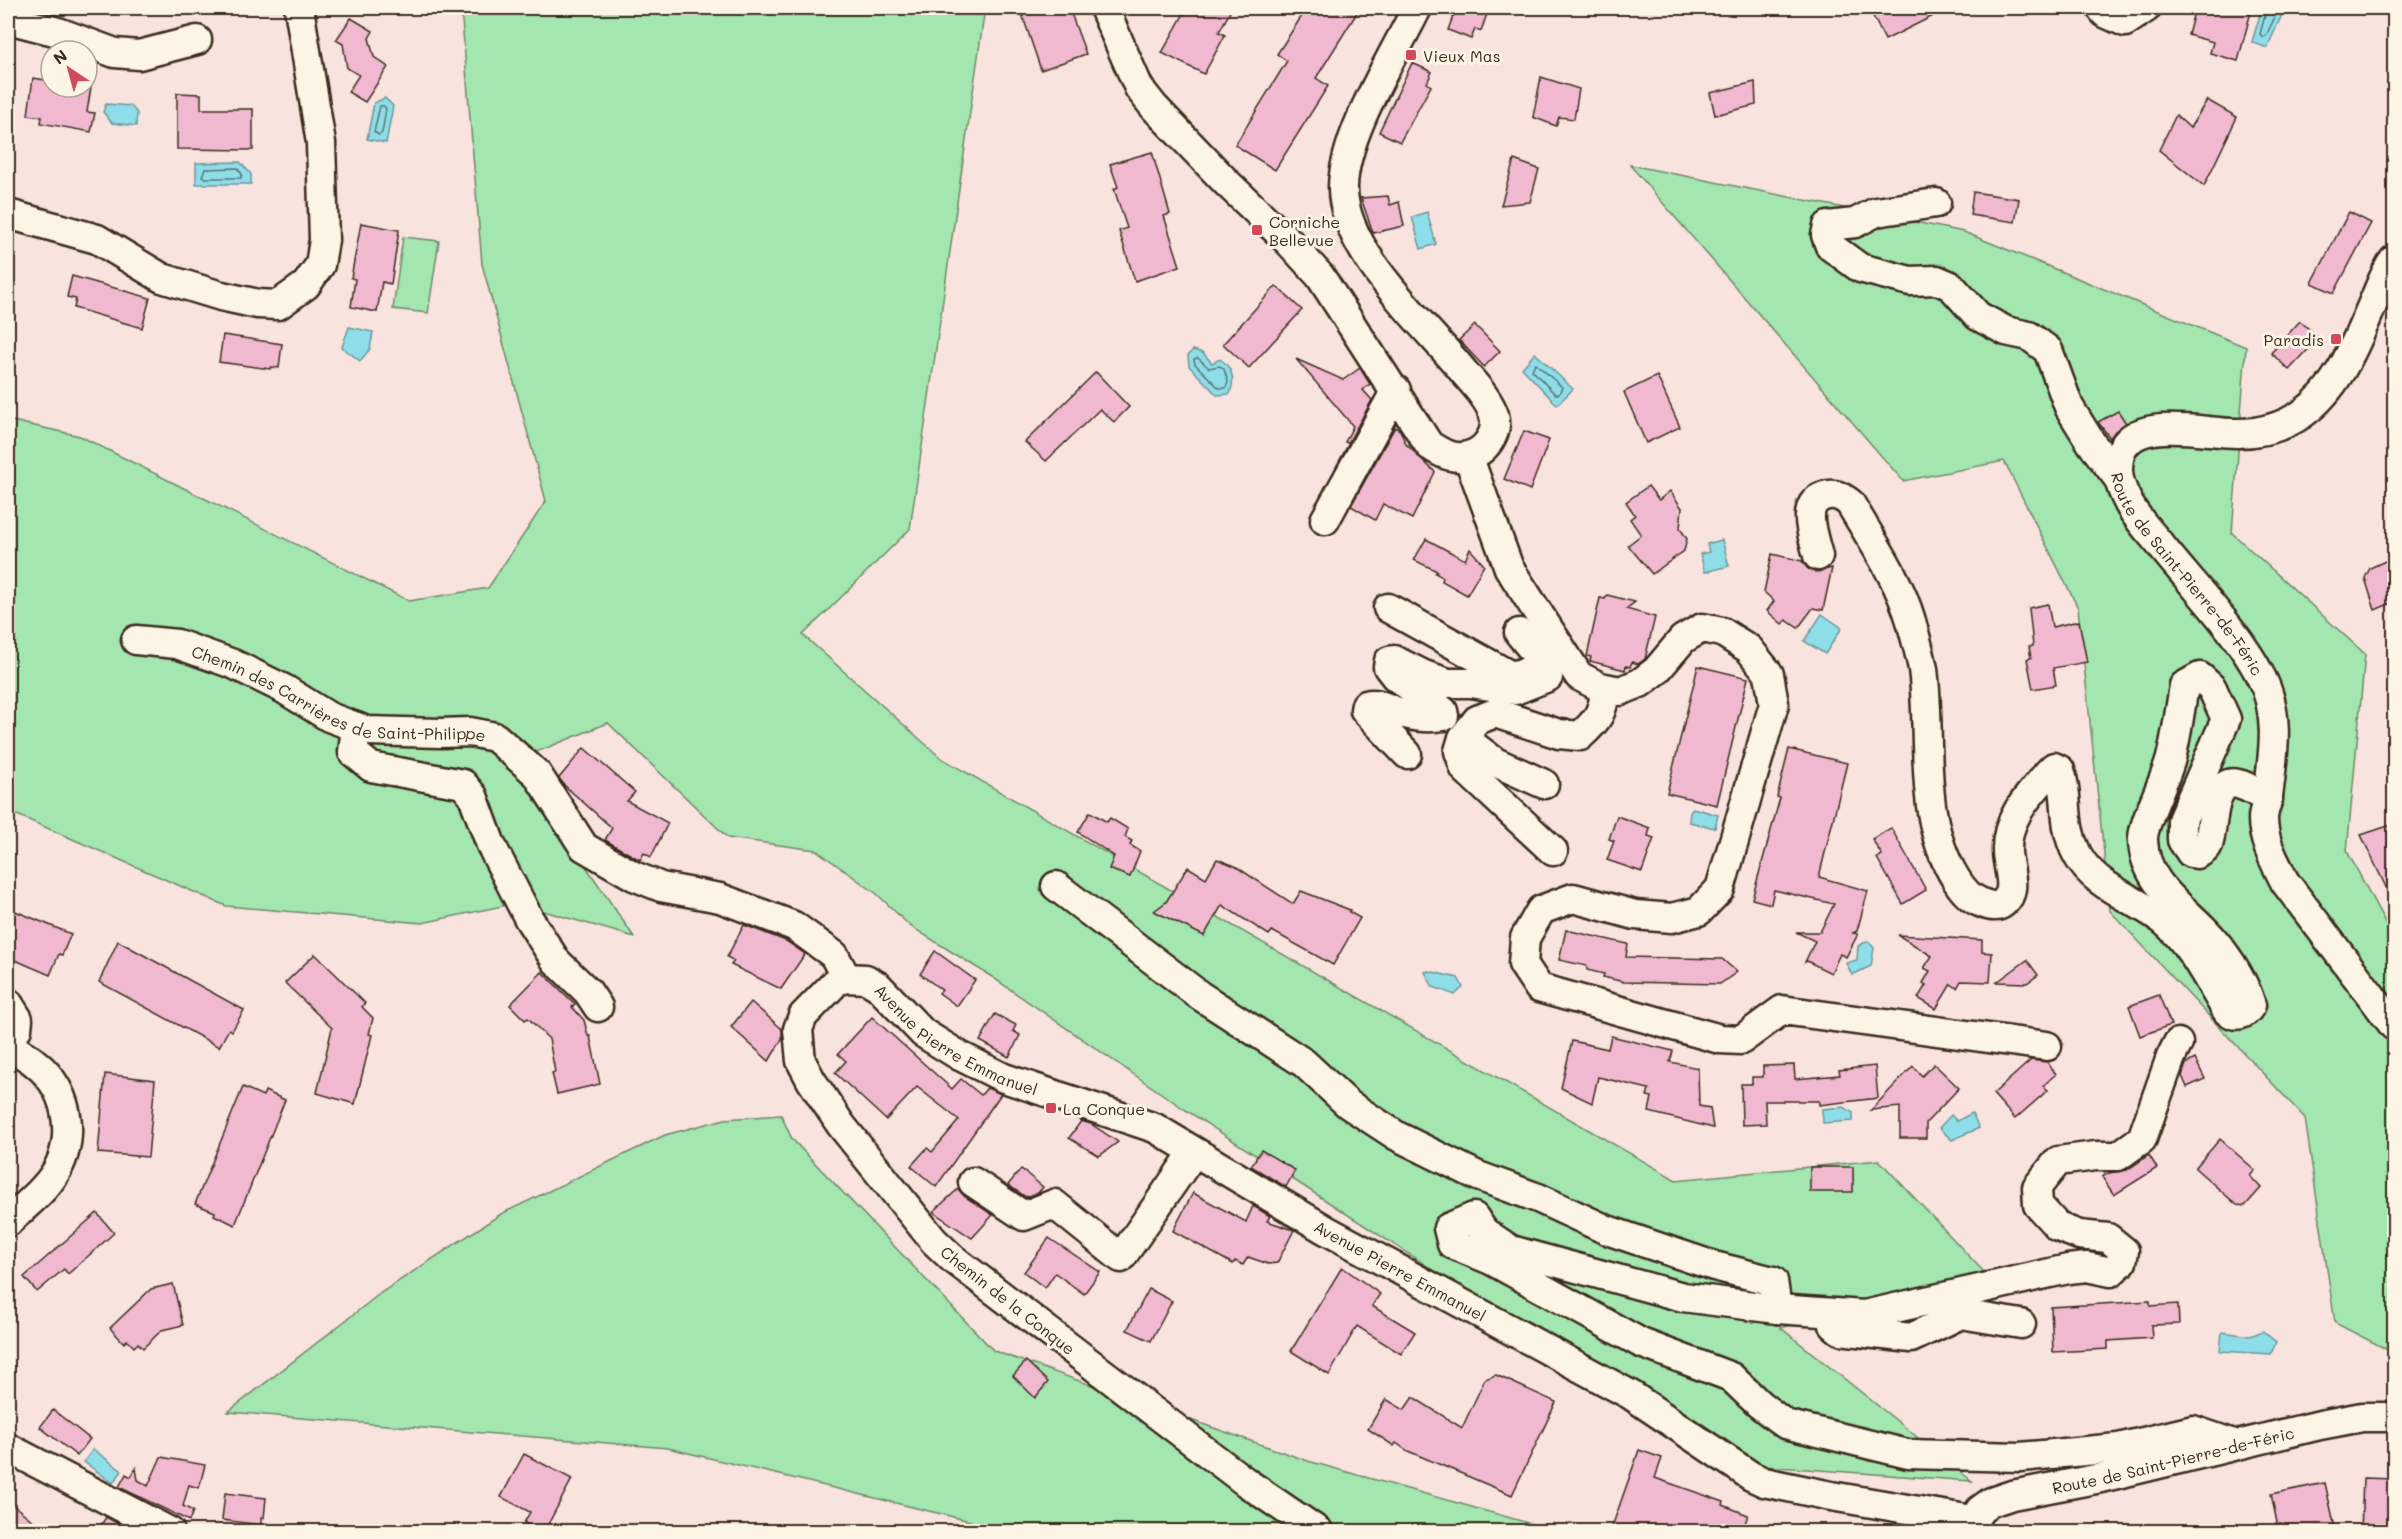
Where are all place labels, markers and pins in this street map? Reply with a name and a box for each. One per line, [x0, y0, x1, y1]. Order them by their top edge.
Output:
place label: Vieux Mas [1423, 45, 1501, 66]
marker: Vieux Mas [1404, 48, 1418, 62]
place label: Corniche Bellevue [1269, 211, 1340, 250]
marker: Corniche Bellevue [1250, 223, 1264, 237]
place label: Paradis [2263, 329, 2324, 350]
marker: Paradis [2329, 332, 2343, 346]
place label: La Conque [1063, 1098, 1145, 1119]
marker: La Conque [1044, 1101, 1058, 1115]

